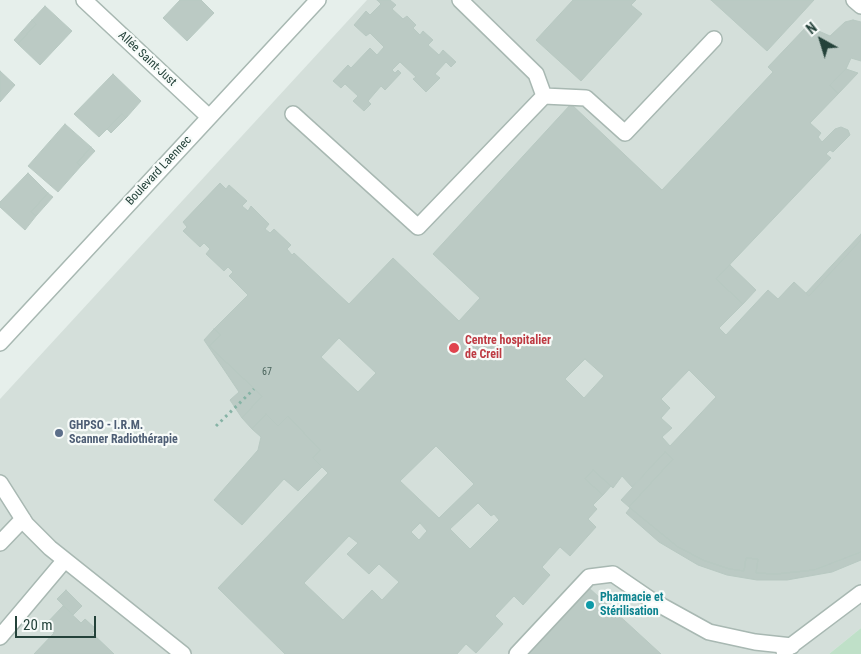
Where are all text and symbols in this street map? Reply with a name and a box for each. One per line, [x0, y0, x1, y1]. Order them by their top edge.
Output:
north arrow [796, 15, 846, 65]
text: N [803, 19, 820, 37]
street label: Allée Saint-Just [115, 28, 179, 90]
street label: Boulevard Laennec [123, 133, 195, 209]
place label: Centre hospitalier de Creil [465, 334, 551, 362]
marker: Centre hospitalier de Creil [447, 341, 461, 355]
house number: 67 [262, 366, 272, 378]
place label: GHPSO - I.R.M. Scanner Radiothérapie [69, 419, 178, 447]
marker: GHPSO - I.R.M. Scanner Radiothérapie [53, 427, 65, 439]
place label: Pharmacie et Stérilisation [600, 591, 663, 619]
marker: Pharmacie et Stérilisation [584, 599, 596, 611]
scale bar [18, 606, 99, 638]
text: 20 m [23, 616, 53, 634]

